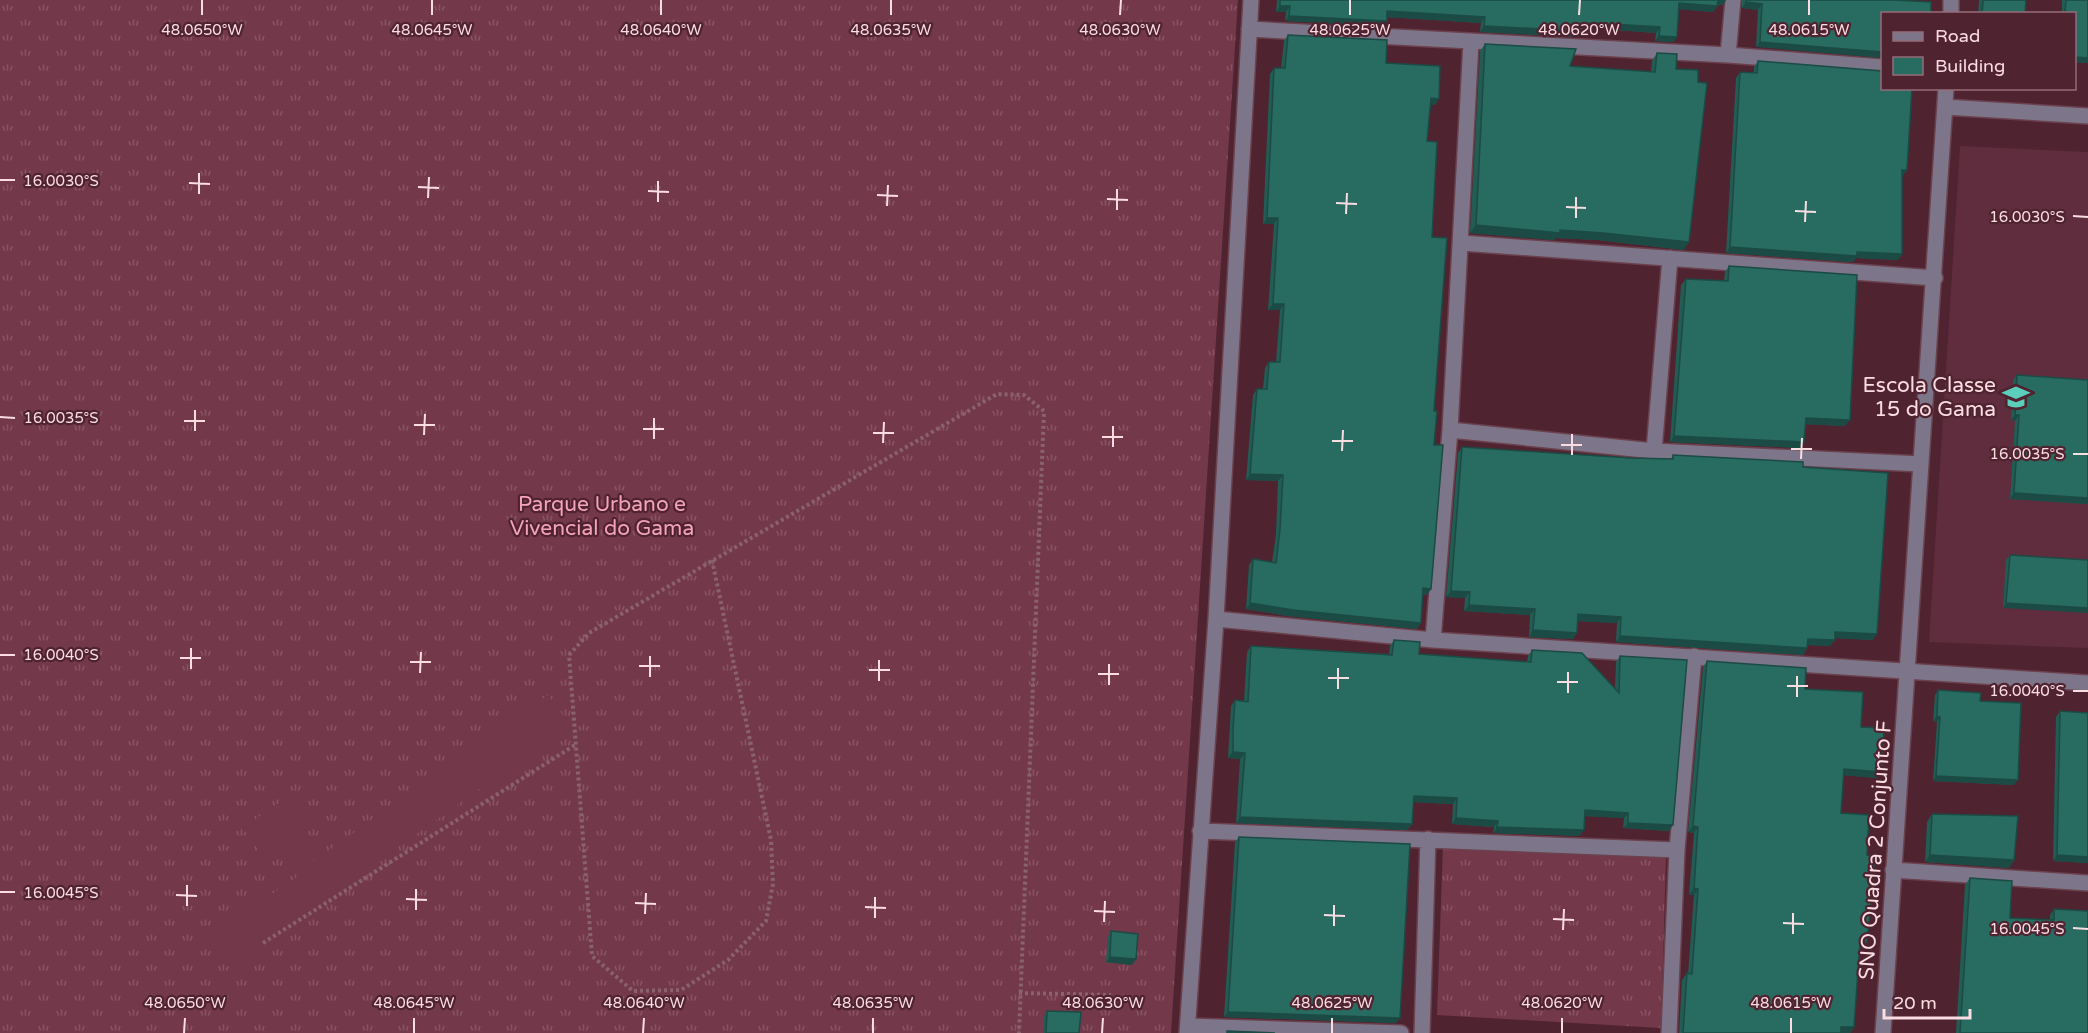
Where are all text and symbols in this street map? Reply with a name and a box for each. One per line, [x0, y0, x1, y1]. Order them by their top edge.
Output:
legend [1881, 12, 2076, 90]
text: 48.0650°W [161, 21, 243, 39]
text: 48.0645°W [392, 21, 472, 39]
text: 48.0640°W [620, 21, 702, 39]
text: 48.0635°W [851, 21, 931, 39]
text: 48.0630°W [1079, 21, 1161, 39]
text: 48.0625°W [1310, 21, 1390, 39]
text: 48.0620°W [1538, 21, 1620, 39]
text: 48.0615°W [1769, 21, 1849, 39]
text: Road [1935, 25, 1980, 47]
text: Building [1935, 55, 2005, 77]
text: 16.0030°S [23, 172, 99, 190]
text: 16.0030°S [1989, 208, 2065, 226]
place label: Escola Classe 15 do Gama [1863, 373, 1996, 422]
school or university icon: Escola Classe 15 do Gama [2001, 382, 2031, 412]
text: 16.0035°S [23, 409, 99, 427]
text: 16.0035°S [1989, 445, 2065, 463]
park label: Parque Urbano e Vivencial do Gama [510, 492, 694, 541]
text: 16.0040°S [23, 646, 99, 664]
text: 16.0040°S [1989, 682, 2065, 700]
street label: SNO Quadra 2 Conjunto F [1854, 719, 1897, 981]
text: 16.0045°S [23, 884, 99, 902]
text: 16.0045°S [1989, 920, 2065, 938]
scale bar [1884, 982, 1970, 1020]
text: 20 m [1893, 992, 1937, 1014]
text: 48.0650°W [144, 994, 226, 1012]
text: 48.0645°W [374, 994, 454, 1012]
text: 48.0640°W [603, 994, 685, 1012]
text: 48.0635°W [833, 994, 913, 1012]
text: 48.0630°W [1062, 994, 1144, 1012]
text: 48.0625°W [1292, 994, 1372, 1012]
text: 48.0620°W [1521, 994, 1603, 1012]
text: 48.0615°W [1751, 994, 1831, 1012]

